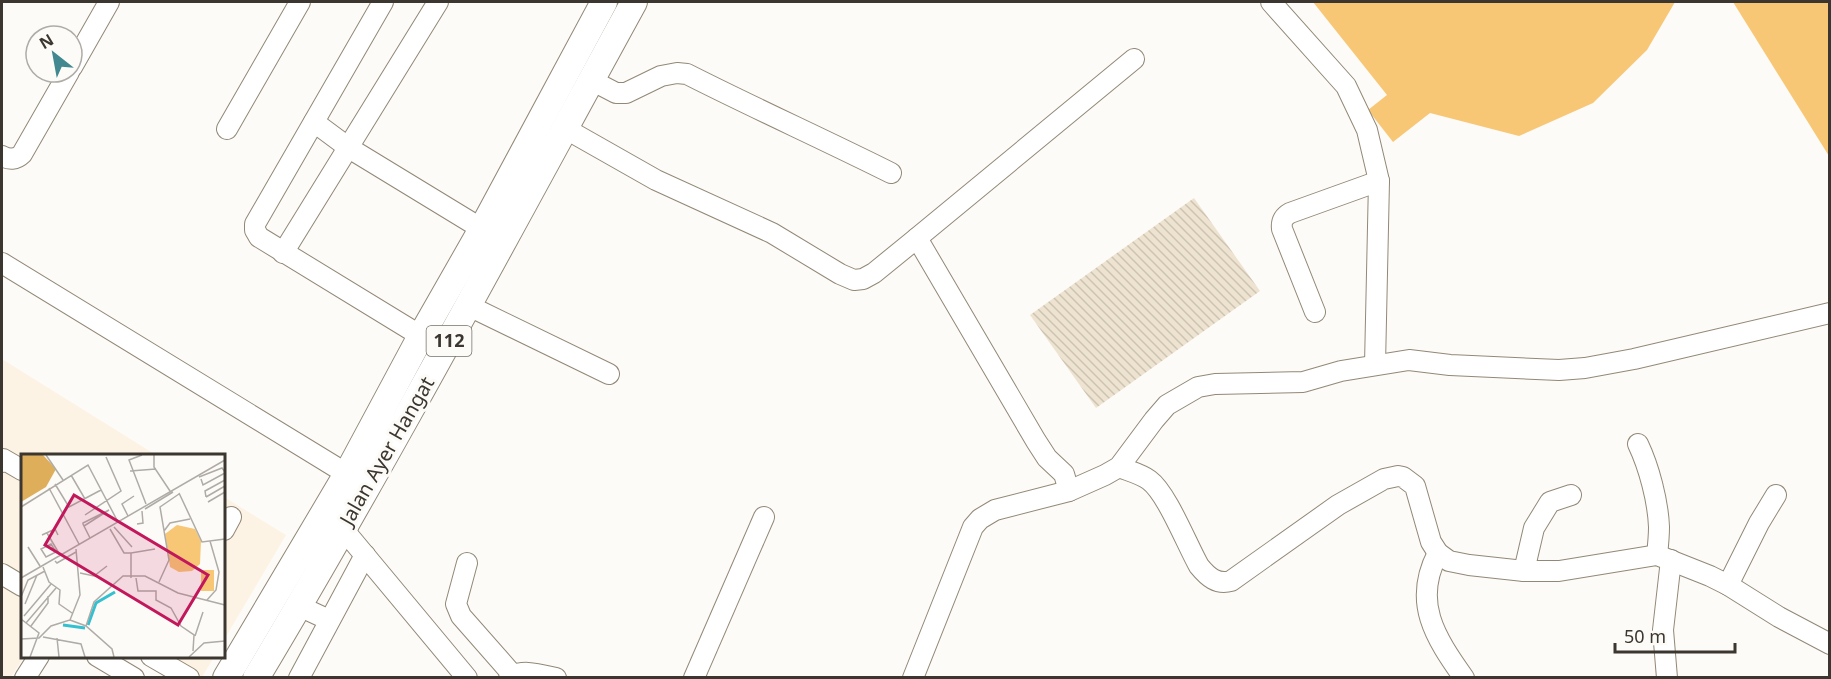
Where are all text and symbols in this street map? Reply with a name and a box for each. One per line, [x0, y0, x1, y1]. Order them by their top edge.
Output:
north arrow [24, 24, 84, 84]
text: N [35, 28, 58, 54]
road number: 112 [426, 326, 472, 356]
street label: Jalan Ayer Hangat [332, 371, 440, 532]
inset map [21, 454, 225, 658]
scale bar [1615, 616, 1735, 654]
text: 50 m [1624, 624, 1666, 648]

